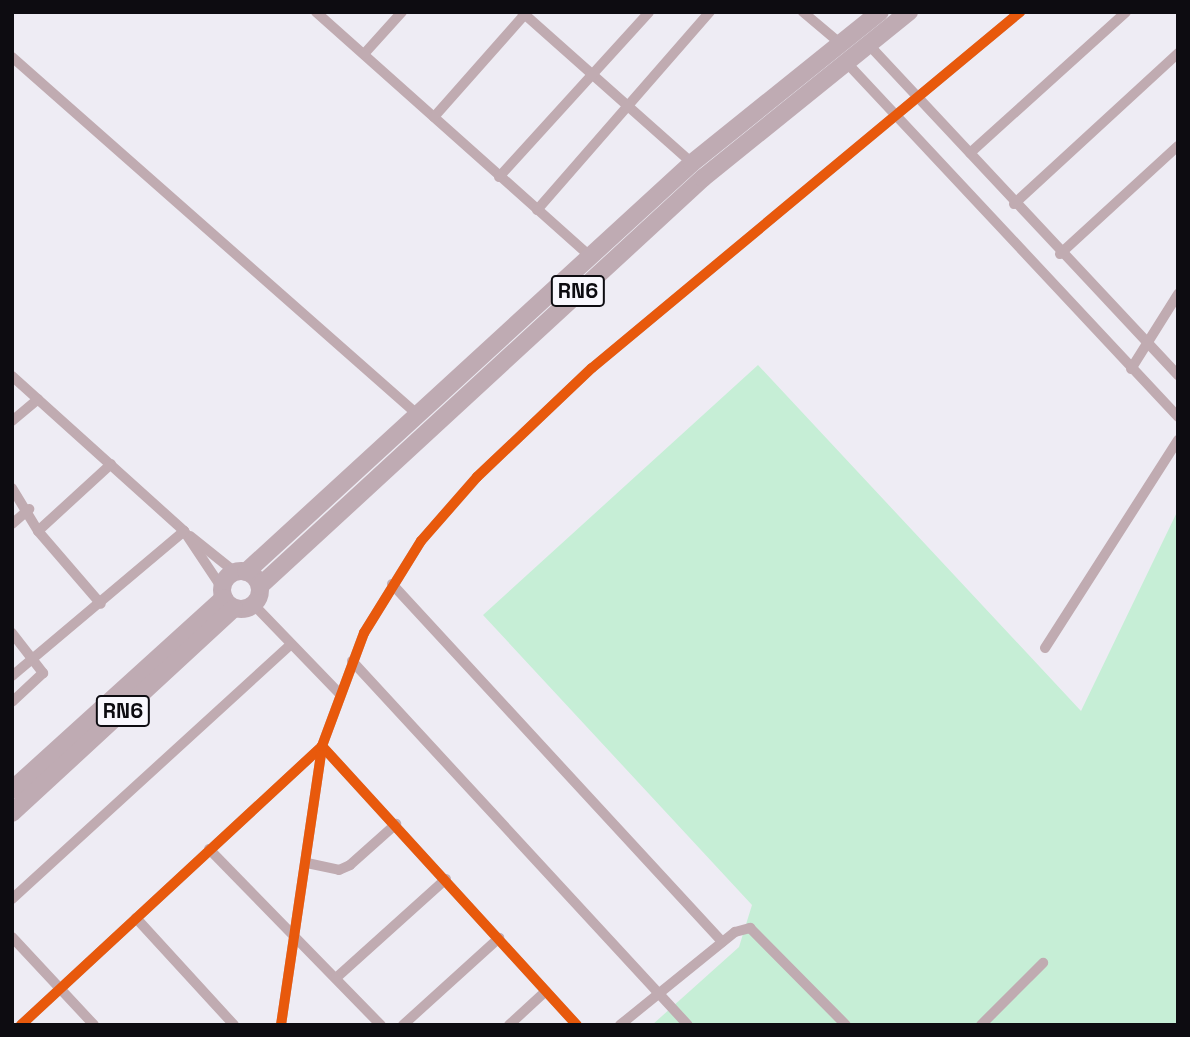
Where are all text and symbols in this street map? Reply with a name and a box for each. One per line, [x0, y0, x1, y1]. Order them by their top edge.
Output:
road number: RN6 [550, 274, 606, 308]
road number: RN6 [95, 694, 151, 728]

